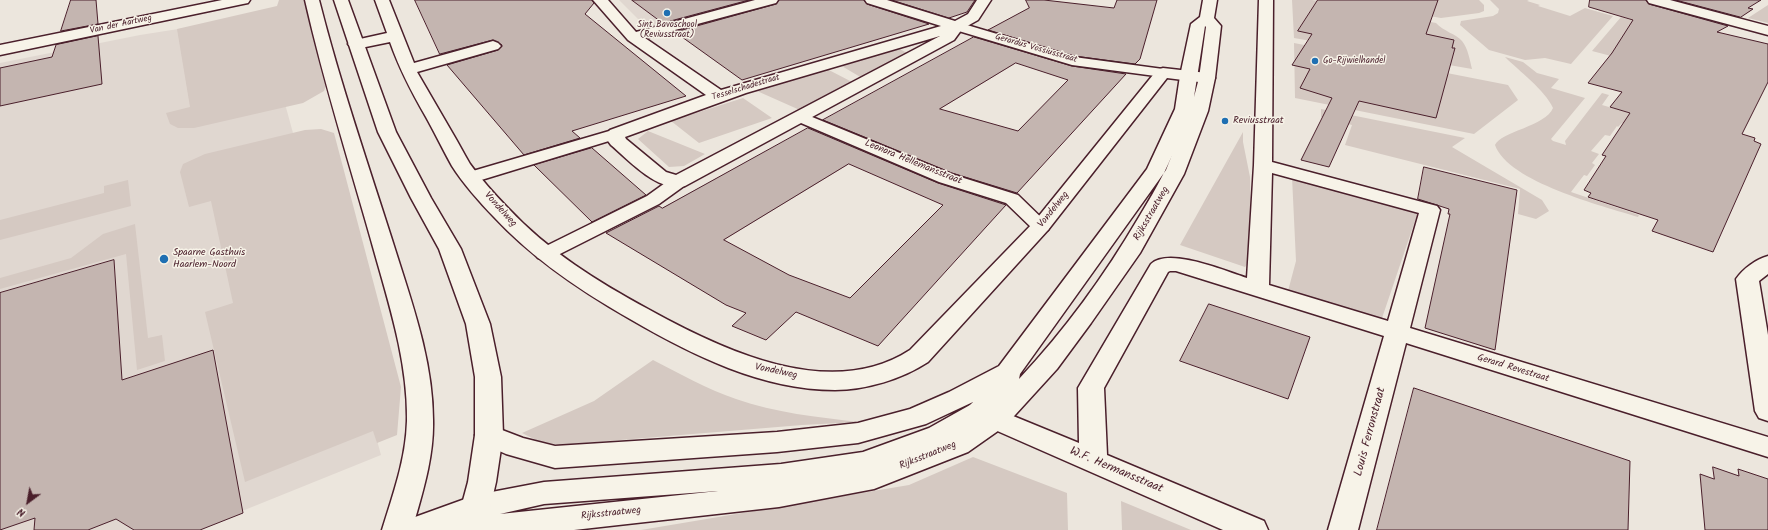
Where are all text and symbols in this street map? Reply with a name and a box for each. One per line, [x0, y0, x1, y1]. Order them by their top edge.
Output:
marker: Sint Bavoschool (Reviusstraat) [662, 8, 672, 18]
street label: Van der Aartweg [89, 13, 153, 37]
place label: Sint Bavoschool (Reviusstraat) [637, 20, 697, 41]
street label: Gerardus Vossiusstraat [994, 32, 1078, 66]
marker: Go-Rijwielhandel [1310, 56, 1320, 66]
place label: Go-Rijwielhandel [1323, 56, 1385, 66]
street label: Tesselschadestraat [711, 73, 781, 103]
place label: Reviusstraat [1233, 115, 1284, 127]
marker: Reviusstraat [1220, 116, 1230, 126]
street label: Leonora Hellemansstraat [863, 138, 963, 188]
street label: Rijksstraatweg [1132, 185, 1172, 243]
street label: Vondelweg [1036, 189, 1072, 231]
street label: Vondelweg [481, 190, 519, 230]
place label: Spaarne Gasthuis Haarlem-Noord [173, 247, 245, 270]
marker: Spaarne Gasthuis Haarlem-Noord [158, 253, 170, 265]
street label: Gerard Revestraat [1476, 352, 1550, 386]
street label: Vondelweg [754, 362, 798, 382]
street label: Louis Ferronstraat [1352, 386, 1390, 478]
street label: Rijksstraatweg [898, 439, 958, 473]
street label: W.F. Hermansstraat [1067, 445, 1165, 497]
north arrow [8, 482, 48, 522]
text: N [14, 503, 29, 522]
street label: Rijksstraatweg [580, 505, 642, 523]

